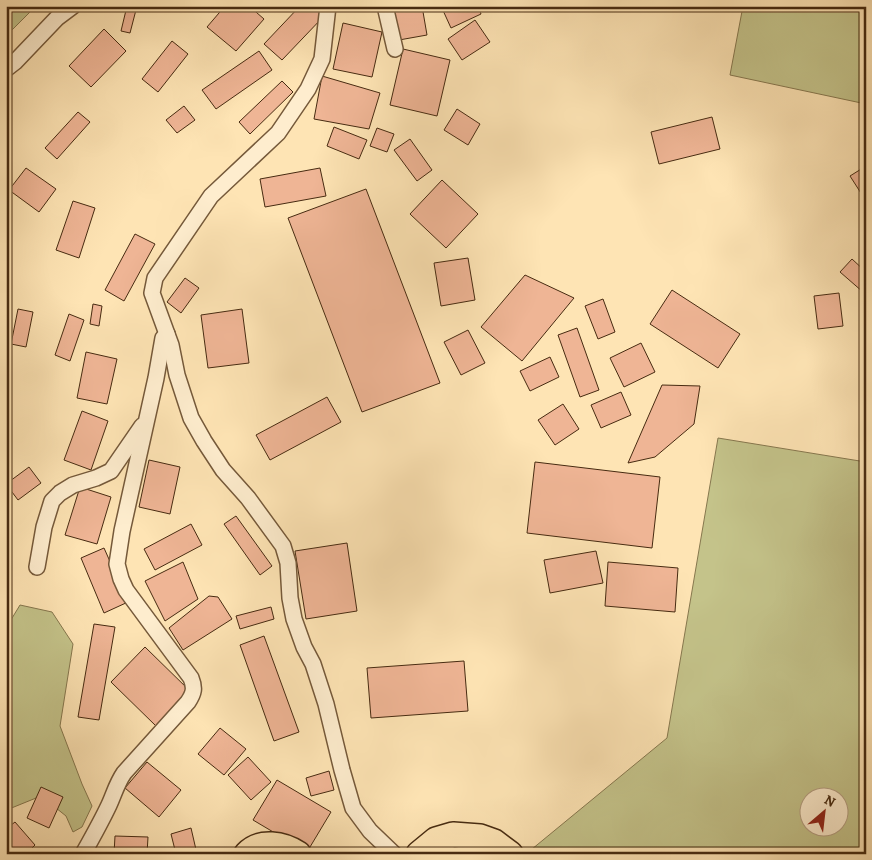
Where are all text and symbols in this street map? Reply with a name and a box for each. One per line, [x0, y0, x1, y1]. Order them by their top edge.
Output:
north arrow [800, 788, 850, 838]
text: N [821, 790, 839, 812]

